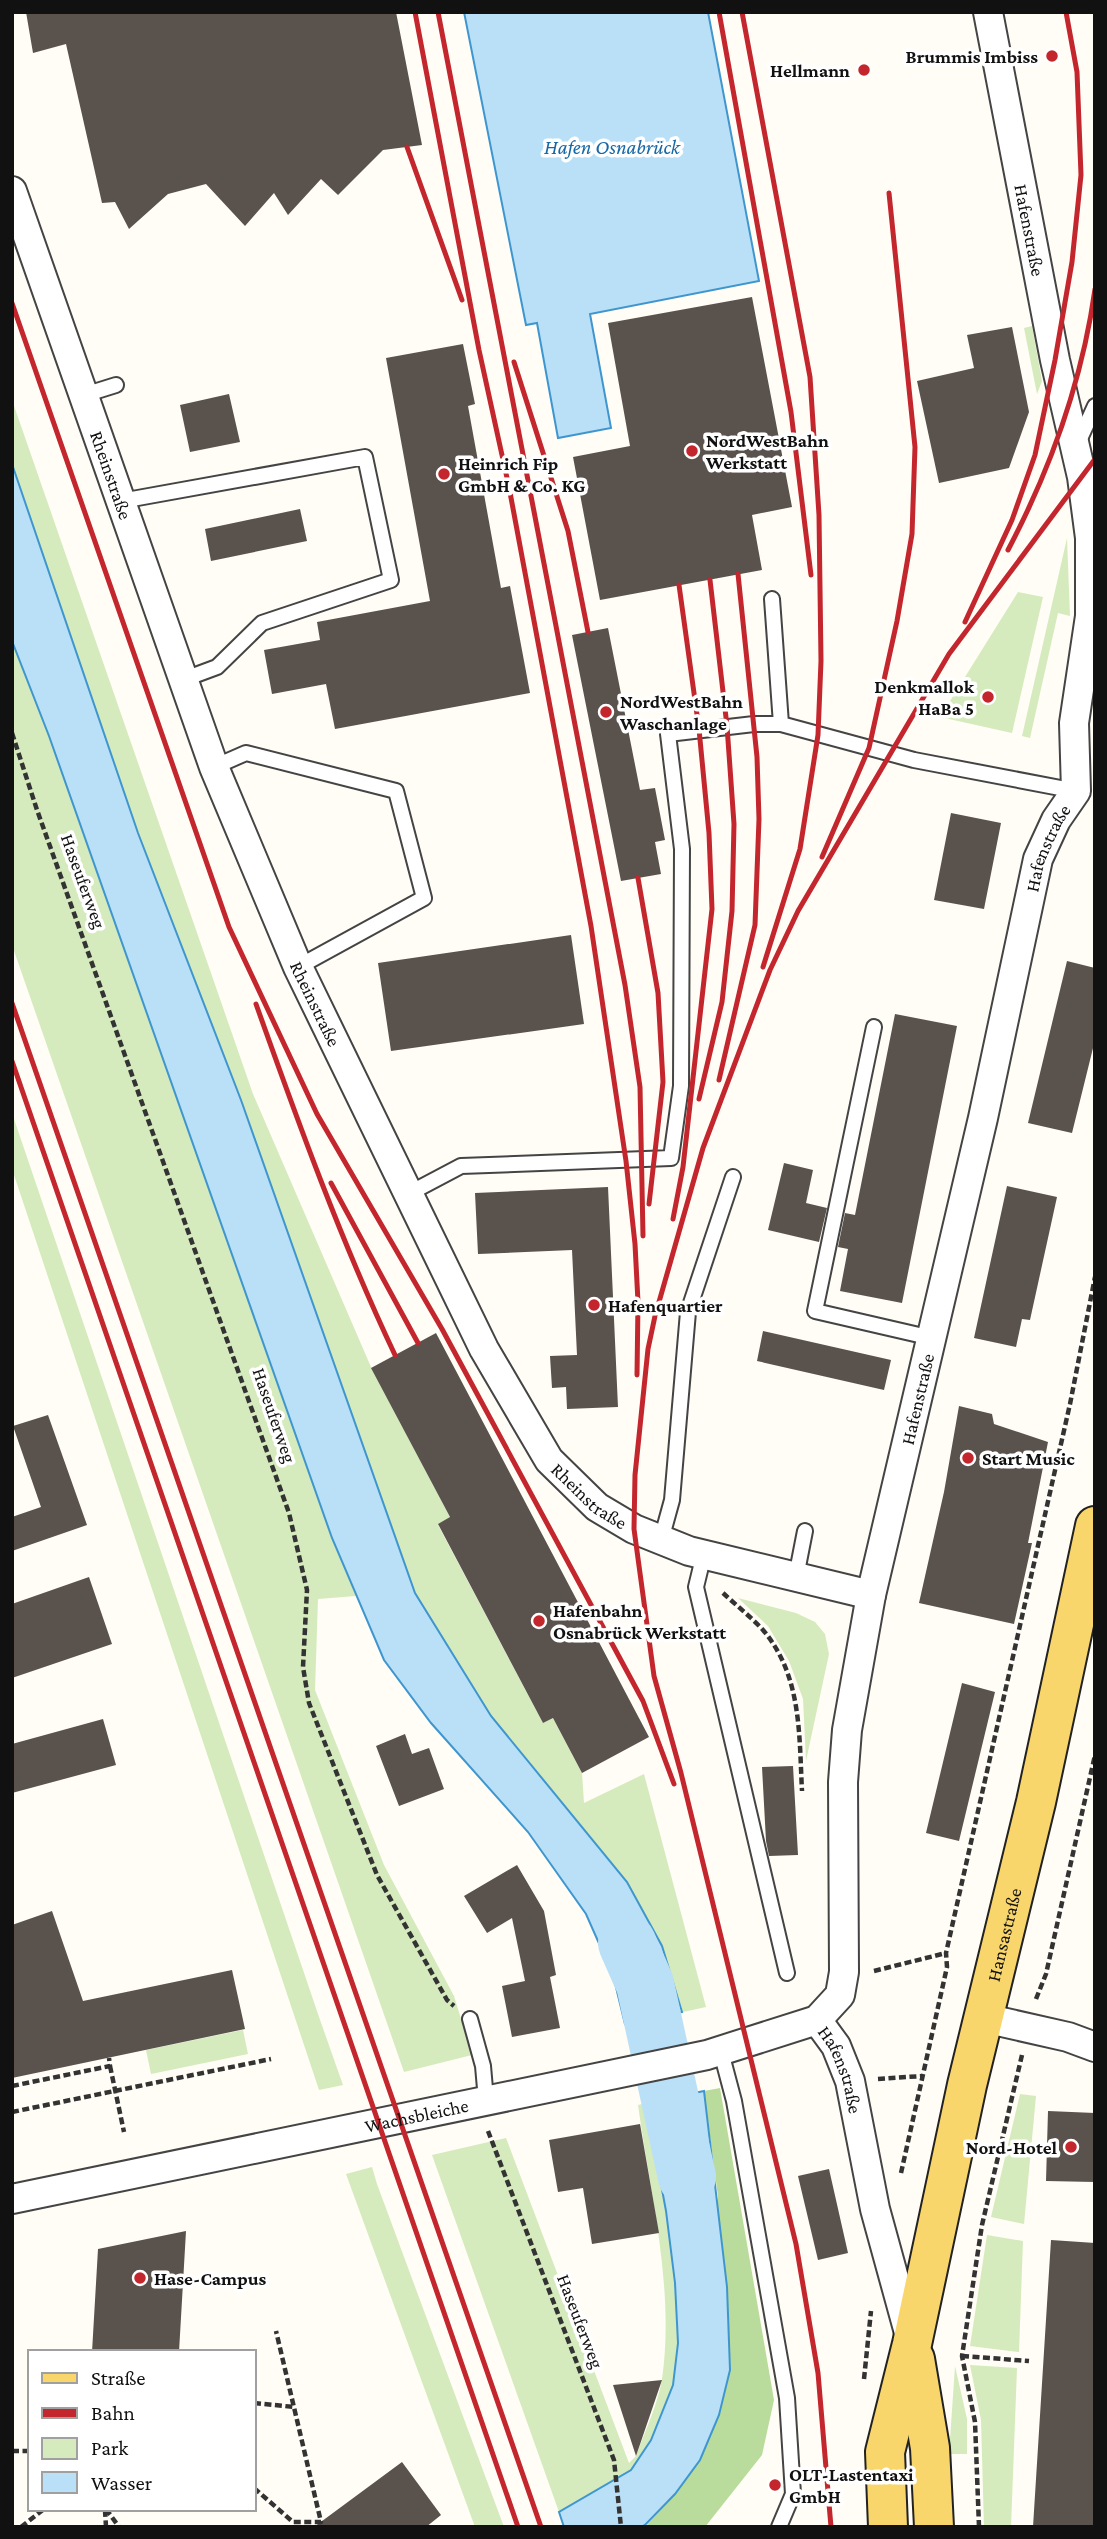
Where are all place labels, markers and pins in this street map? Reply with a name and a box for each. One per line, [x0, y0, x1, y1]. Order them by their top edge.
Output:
place label: Brummis Imbiss [906, 46, 1038, 67]
marker: Brummis Imbiss [1044, 48, 1060, 64]
place label: Hellmann [770, 60, 850, 81]
marker: Hellmann [856, 62, 872, 78]
place label: NordWestBahn Werkstatt [705, 430, 829, 473]
marker: NordWestBahn Werkstatt [684, 443, 700, 459]
place label: Heinrich Fip GmbH & Co. KG [458, 453, 586, 496]
marker: Heinrich Fip GmbH & Co. KG [436, 466, 452, 482]
place label: Denkmallok HaBa 5 [874, 676, 975, 719]
marker: Denkmallok HaBa 5 [980, 689, 996, 705]
place label: NordWestBahn Waschanlage [619, 691, 743, 734]
marker: NordWestBahn Waschanlage [598, 704, 614, 720]
place label: Hafenquartier [608, 1295, 723, 1316]
marker: Hafenquartier [586, 1297, 602, 1313]
place label: Start Music [982, 1448, 1075, 1469]
marker: Start Music [960, 1450, 976, 1466]
place label: Hafenbahn Osnabrück Werkstatt [553, 1600, 726, 1643]
marker: Hafenbahn Osnabrück Werkstatt [531, 1613, 547, 1629]
place label: Nord-Hotel [966, 2137, 1057, 2158]
marker: Nord-Hotel [1063, 2139, 1079, 2155]
place label: Hase-Campus [154, 2268, 266, 2289]
marker: Hase-Campus [132, 2270, 148, 2286]
place label: OLT-Lastentaxi GmbH [789, 2464, 914, 2507]
marker: OLT-Lastentaxi GmbH [767, 2477, 783, 2493]

